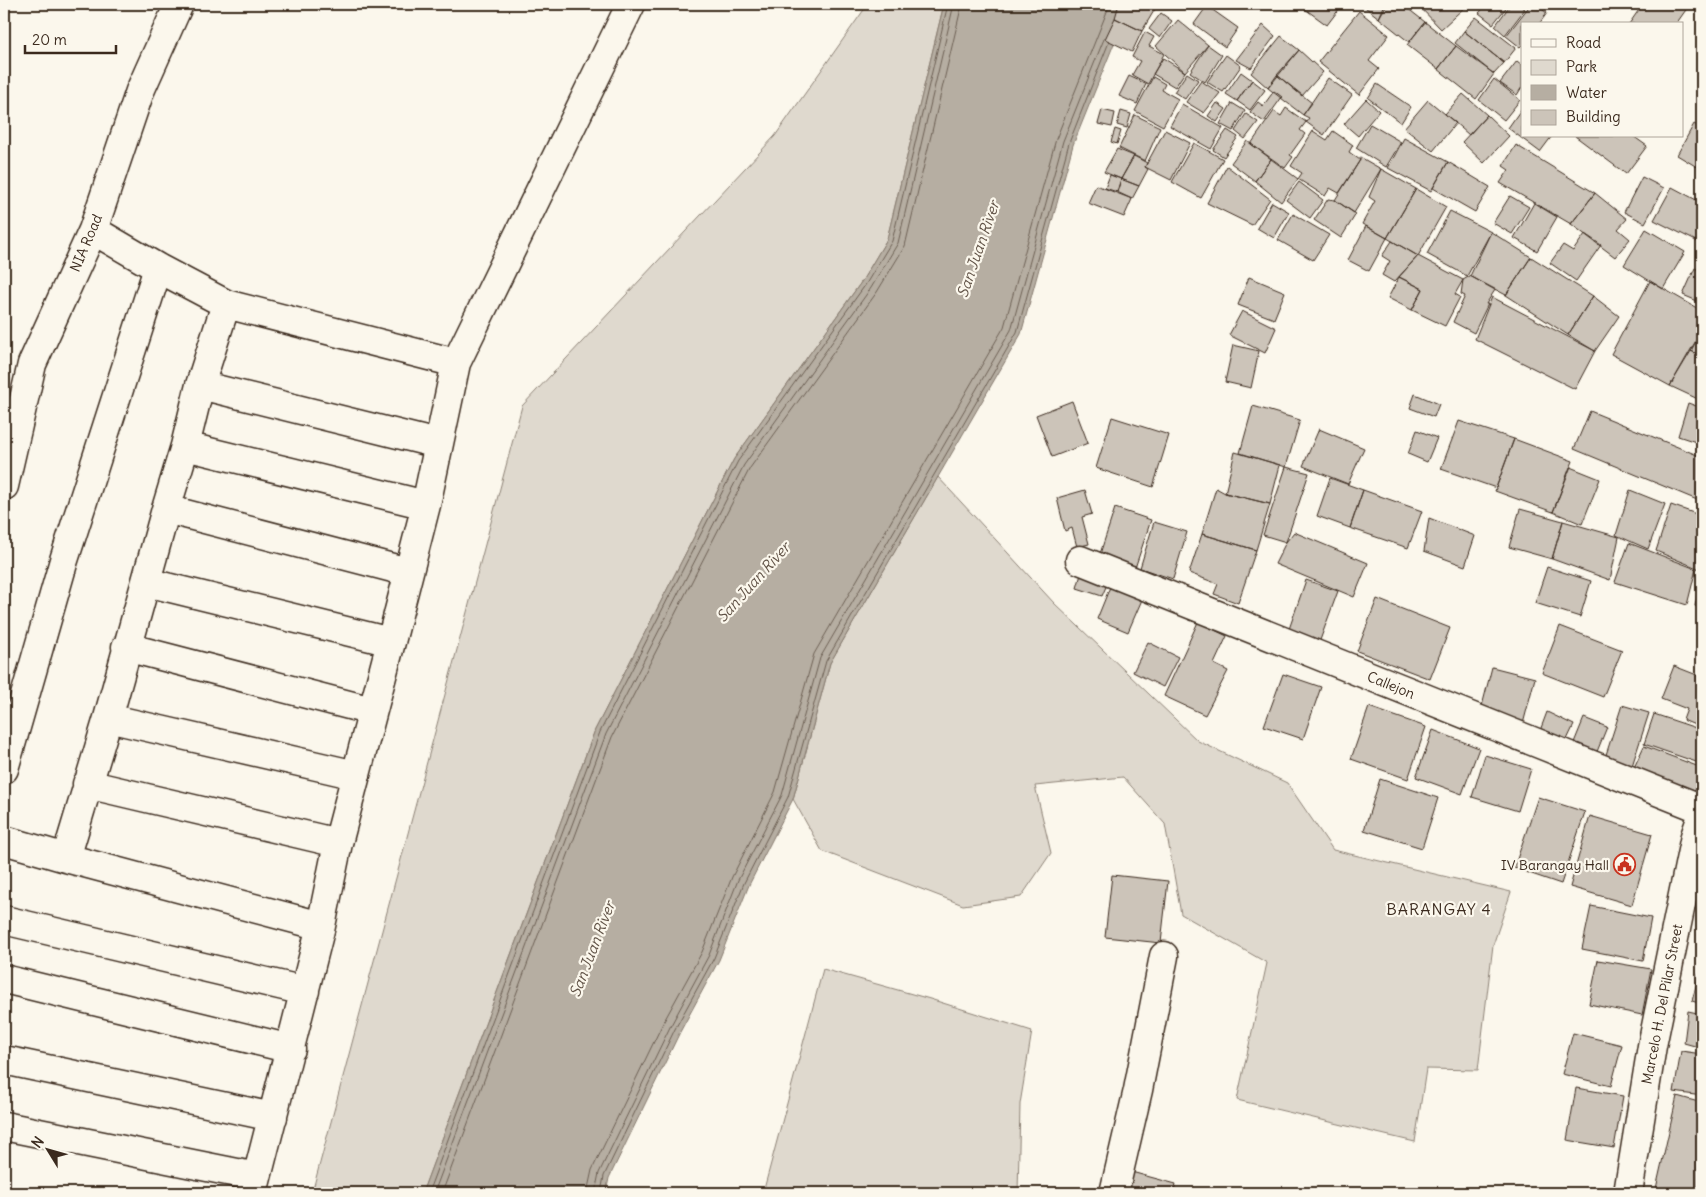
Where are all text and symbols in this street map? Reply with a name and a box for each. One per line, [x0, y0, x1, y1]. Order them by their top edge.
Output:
scale bar [25, 22, 116, 54]
legend [1521, 22, 1684, 138]
text: 20 m [32, 30, 67, 49]
text: Road [1566, 33, 1601, 52]
text: Park [1566, 57, 1597, 76]
text: Water [1566, 83, 1607, 102]
text: Building [1566, 107, 1621, 126]
water label: San Juan River [953, 197, 1004, 300]
street label: NIA Road [66, 211, 106, 275]
water label: San Juan River [712, 537, 795, 626]
street label: Callejon [1364, 667, 1418, 703]
public building icon: IV Barangay Hall [1613, 853, 1637, 877]
place label: IV Barangay Hall [1501, 856, 1609, 874]
water label: San Juan River [565, 897, 620, 999]
district label: BARANGAY 4 [1386, 899, 1492, 919]
street label: Marcelo H. Del Pilar Street [1638, 922, 1686, 1086]
north arrow [22, 1124, 72, 1174]
text: N [28, 1133, 48, 1151]

